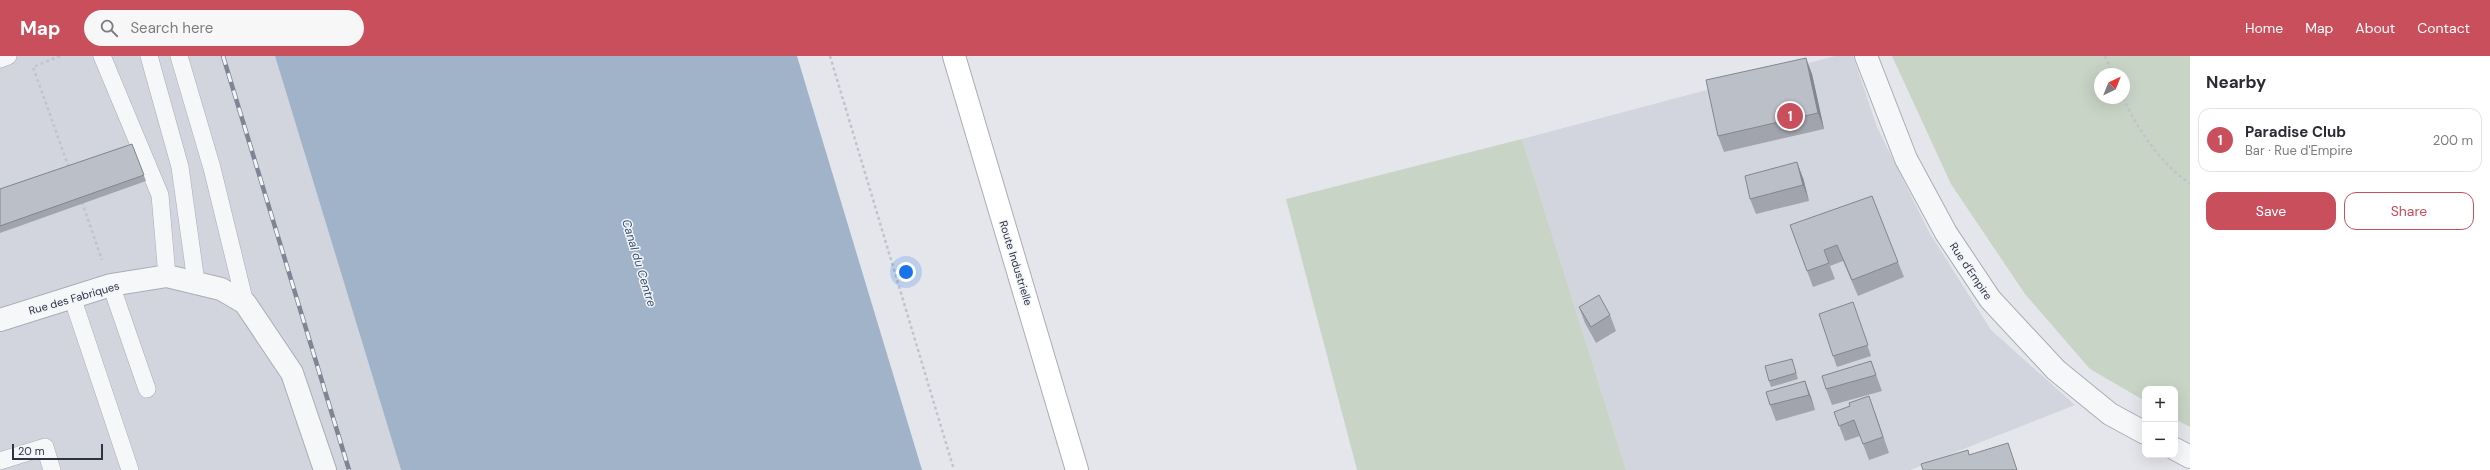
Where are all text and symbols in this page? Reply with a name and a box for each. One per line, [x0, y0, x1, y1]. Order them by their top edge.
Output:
search box [84, 10, 364, 46]
text: Map [20, 16, 60, 41]
icon: search [98, 17, 120, 39]
text: Search here [130, 18, 213, 38]
text: Home [2245, 19, 2283, 37]
text: Map [2305, 19, 2333, 37]
text: About [2355, 19, 2395, 37]
text: Contact [2417, 19, 2470, 37]
north arrow [2094, 68, 2130, 104]
text: Nearby [2206, 71, 2266, 93]
pin: 1 [1777, 101, 1803, 131]
text: Paradise Club [2245, 122, 2346, 142]
text: 1 [2218, 132, 2222, 149]
text: 200 m [2433, 132, 2473, 149]
text: Bar · Rue d'Empire [2245, 142, 2353, 159]
button: Save [2206, 192, 2336, 230]
button: Share [2344, 192, 2474, 230]
water label: Canal du Centre [618, 217, 660, 309]
street label: Route Industrielle [996, 219, 1036, 307]
street label: Rue d'Empire [1947, 240, 1995, 302]
your location [896, 262, 916, 282]
street label: Rue des Fabriques [27, 278, 121, 318]
map controls [2142, 386, 2178, 458]
button: + [2142, 386, 2178, 422]
button: − [2142, 422, 2178, 458]
scale bar [12, 442, 103, 461]
text: 20 m [18, 444, 44, 458]

